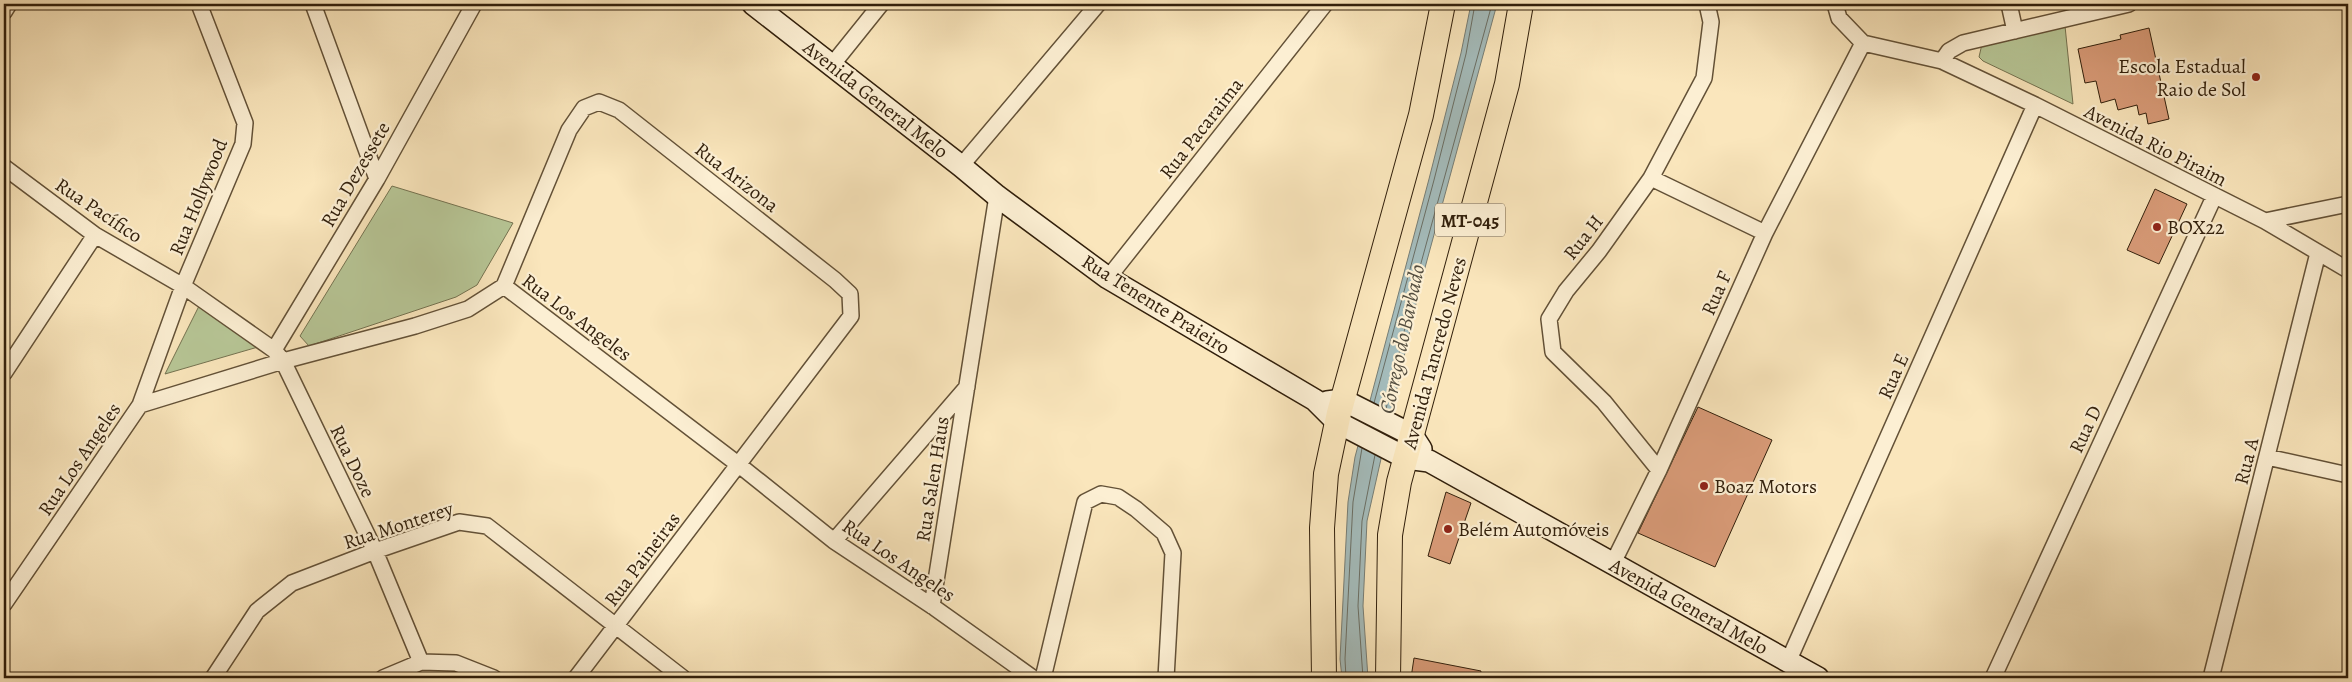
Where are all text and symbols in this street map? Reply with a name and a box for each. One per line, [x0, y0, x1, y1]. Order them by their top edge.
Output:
street label: Avenida General Melo [797, 34, 954, 165]
place label: Escola Estadual Raio de Sol [2118, 53, 2246, 103]
marker: Escola Estadual Raio de Sol [2250, 71, 2262, 83]
street label: Rua Pacaraima [1153, 72, 1250, 185]
street label: Avenida Rio Piraim [2079, 97, 2232, 193]
street label: Rua Dezessete [314, 117, 397, 232]
street label: Rua Hollywood [163, 135, 234, 259]
street label: Rua Arizona [689, 136, 785, 219]
street label: Rua Pacífico [50, 171, 148, 249]
road number: MT-045 [1435, 204, 1505, 236]
street label: Rua H [1557, 209, 1610, 266]
place label: BOX22 [2167, 214, 2225, 241]
marker: BOX22 [2151, 221, 2163, 233]
street label: Rua Tenente Praieiro [1076, 248, 1235, 361]
street label: Avenida Tancredo Neves [1396, 254, 1473, 453]
water label: Córrego do Barbado [1373, 262, 1431, 416]
street label: Rua Los Angeles [516, 267, 637, 368]
street label: Rua F [1695, 267, 1738, 320]
street label: Rua E [1871, 349, 1915, 403]
street label: Rua Los Angeles [32, 397, 127, 521]
street label: Rua D [2063, 401, 2108, 457]
street label: Rua Salen Haus [909, 414, 956, 544]
street label: Rua Doze [323, 420, 382, 502]
street label: Rua A [2228, 435, 2265, 487]
place label: Boaz Motors [1714, 473, 1817, 500]
marker: Boaz Motors [1698, 480, 1710, 492]
street label: Rua Monterey [340, 495, 458, 556]
street label: Rua Paineiras [598, 507, 687, 612]
street label: Rua Los Angeles [837, 513, 961, 608]
place label: Belém Automóveis [1458, 516, 1609, 543]
marker: Belém Automóveis [1442, 523, 1454, 535]
street label: Avenida General Melo [1604, 551, 1773, 661]

